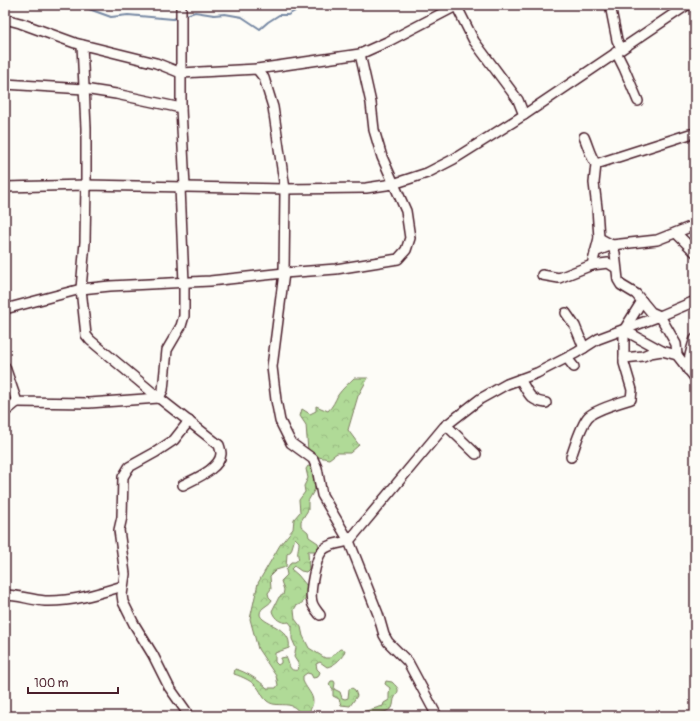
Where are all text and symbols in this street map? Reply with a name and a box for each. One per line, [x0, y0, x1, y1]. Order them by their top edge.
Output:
scale bar [28, 669, 118, 695]
text: 100 m [34, 676, 69, 691]

